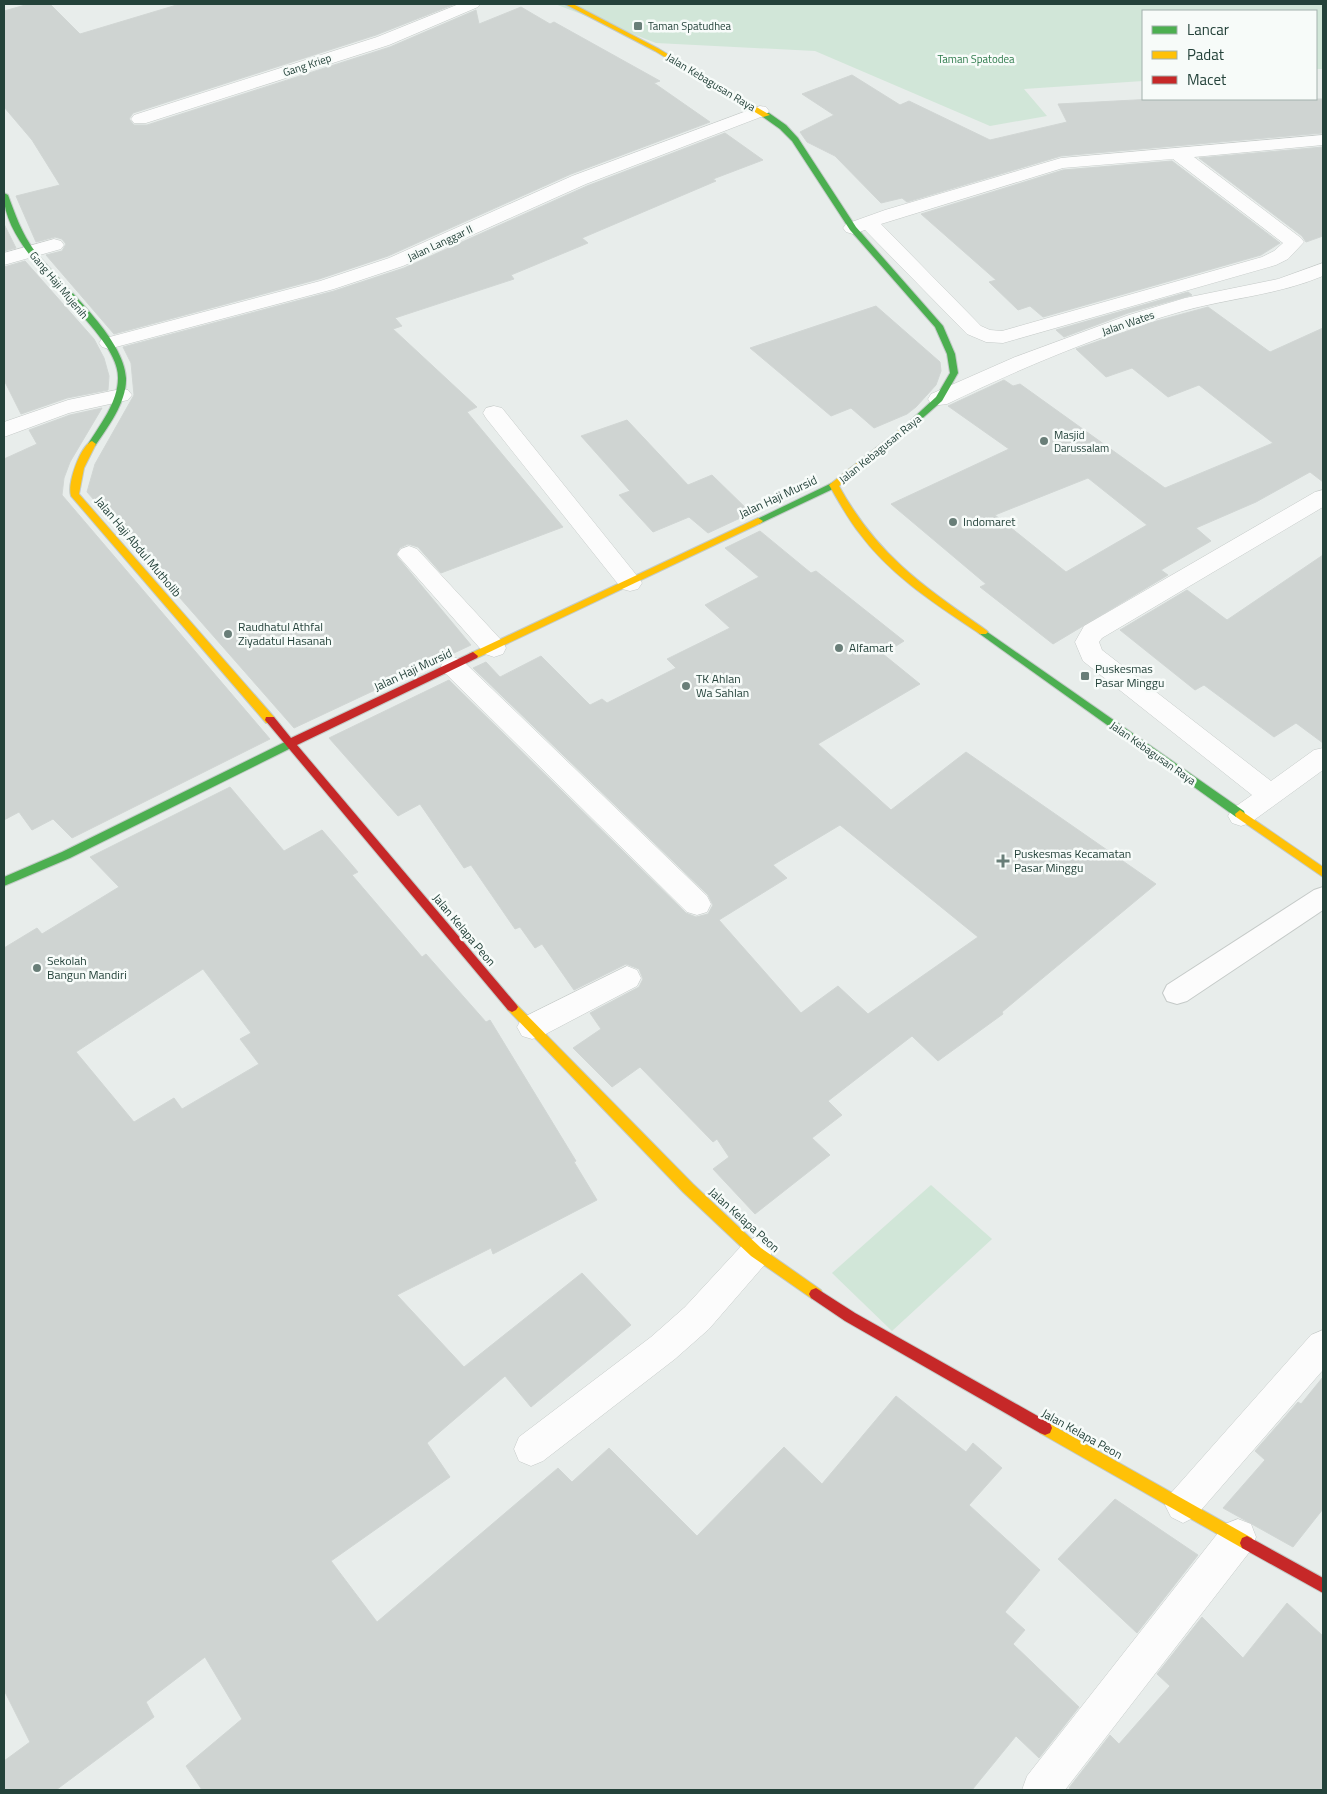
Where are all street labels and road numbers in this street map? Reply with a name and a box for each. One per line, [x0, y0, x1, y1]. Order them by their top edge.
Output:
street label: Jalan Kebagusan Raya [663, 49, 759, 115]
street label: Gang Kriep [281, 50, 333, 80]
street label: Jalan Langgar II [405, 221, 475, 265]
street label: Gang Haji Mujenih [26, 248, 92, 322]
street label: Jalan Wates [1100, 307, 1156, 339]
street label: Jalan Kebagusan Raya [836, 411, 925, 487]
street label: Jalan Haji Mursid [735, 470, 820, 523]
street label: Jalan Haji Abdul Mutholib [91, 492, 186, 601]
street label: Jalan Haji Mursid [370, 643, 455, 696]
street label: Jalan Kebagusan Raya [1107, 717, 1200, 789]
street label: Jalan Kelapa Peon [428, 889, 501, 970]
street label: Jalan Kelapa Peon [705, 1183, 784, 1257]
street label: Jalan Kelapa Peon [1038, 1404, 1126, 1464]

